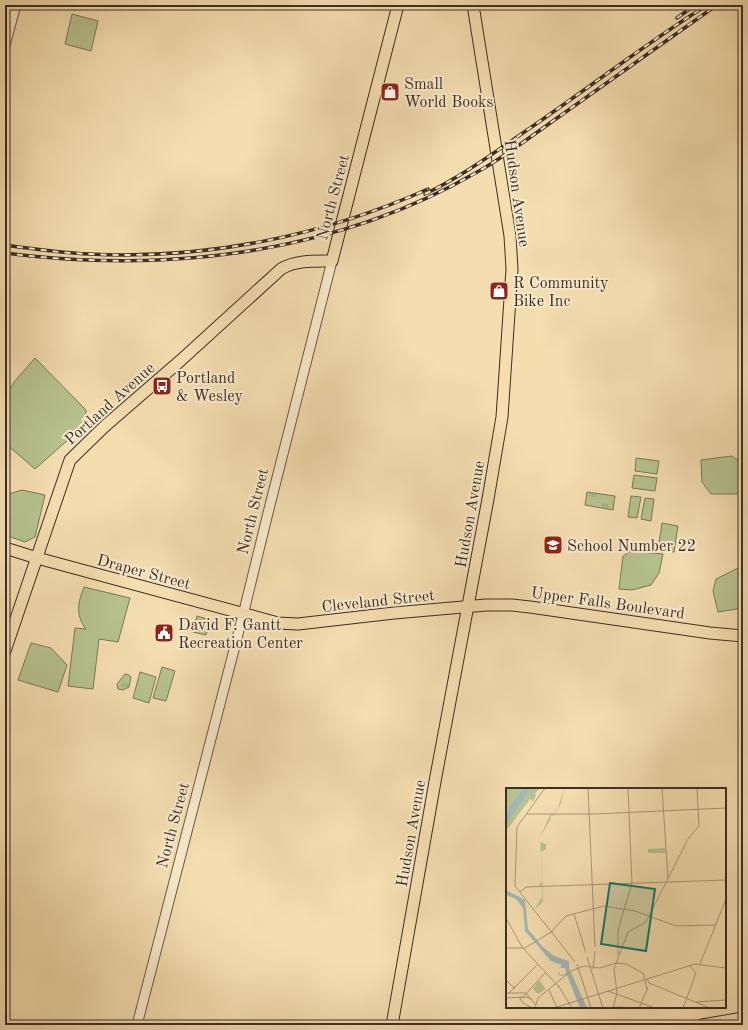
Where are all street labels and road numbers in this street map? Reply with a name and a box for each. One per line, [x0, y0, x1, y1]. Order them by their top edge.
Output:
street label: Hudson Avenue [501, 139, 531, 248]
street label: North Street [315, 153, 353, 242]
street label: Portland Avenue [62, 360, 158, 449]
street label: Hudson Avenue [454, 460, 488, 569]
street label: North Street [236, 466, 272, 556]
street label: Draper Street [95, 553, 192, 593]
street label: Upper Falls Boulevard [530, 585, 686, 623]
street label: Cleveland Street [321, 588, 436, 616]
street label: Hudson Avenue [395, 779, 429, 888]
street label: North Street [155, 781, 193, 870]

